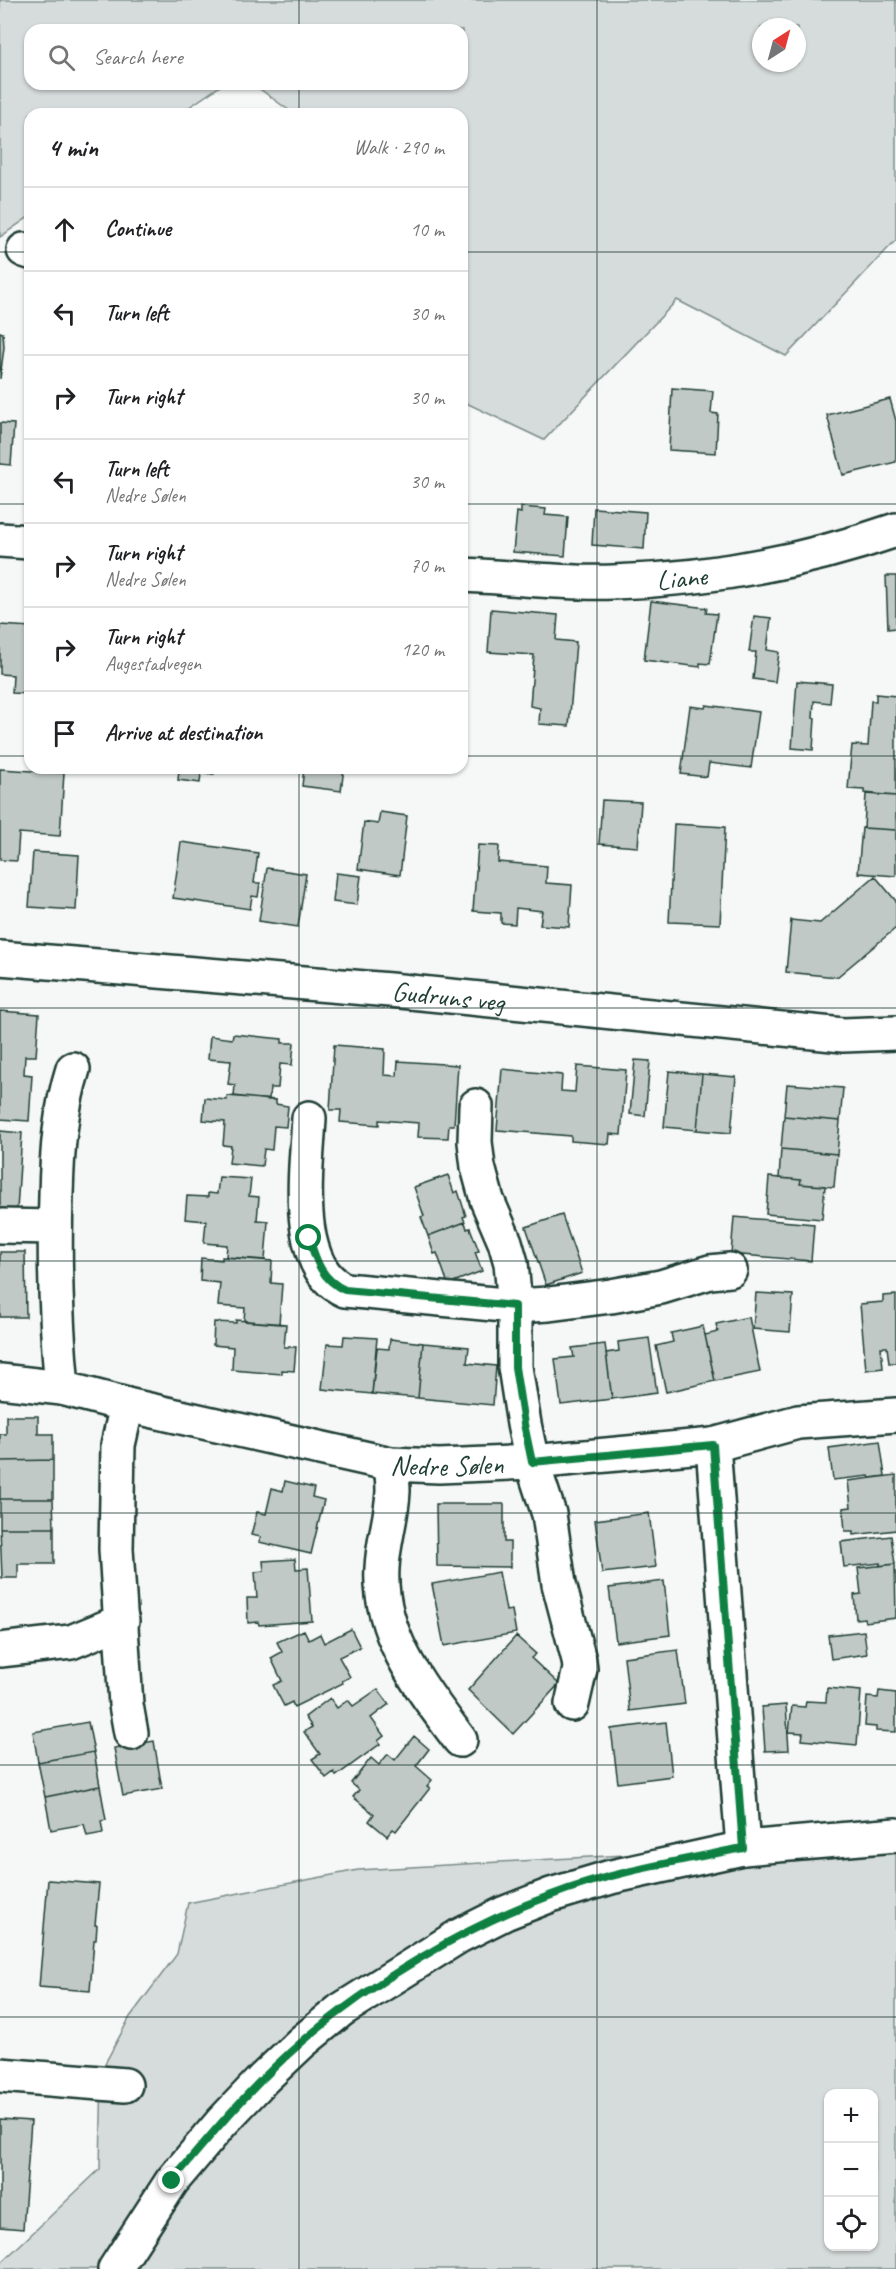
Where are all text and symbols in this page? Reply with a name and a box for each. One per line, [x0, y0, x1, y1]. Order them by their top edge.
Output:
north arrow [752, 18, 806, 72]
search box [24, 24, 468, 90]
icon: search [45, 41, 78, 74]
text: Search here [93, 43, 183, 71]
text: 4 min [48, 131, 98, 164]
text: Walk · 290 m [354, 135, 444, 160]
icon: ahead [48, 213, 81, 246]
text: Continue [105, 215, 171, 243]
text: 10 m [410, 217, 444, 242]
icon: left [48, 297, 81, 330]
text: Turn left [105, 299, 169, 327]
text: 30 m [410, 301, 444, 326]
icon: right [48, 381, 81, 414]
text: Turn right [105, 383, 182, 411]
text: 30 m [410, 385, 444, 410]
text: Turn left [105, 455, 169, 483]
icon: left [48, 465, 81, 498]
text: 30 m [410, 469, 444, 494]
text: Nedre Sølen [105, 483, 186, 508]
text: Turn right [105, 539, 182, 567]
icon: right [48, 549, 81, 582]
text: 70 m [410, 553, 444, 578]
street label: Liane [655, 558, 711, 598]
text: Nedre Sølen [105, 567, 186, 592]
text: Turn right [105, 623, 182, 651]
icon: right [48, 633, 81, 666]
text: 120 m [401, 637, 444, 662]
text: Augestadvegen [105, 651, 201, 676]
icon: arrive [48, 717, 81, 750]
text: Arrive at destination [105, 719, 262, 747]
street label: Gudruns veg [391, 973, 508, 1019]
route start [295, 1224, 321, 1250]
street label: Nedre Sølen [390, 1446, 505, 1484]
map controls [824, 2089, 878, 2251]
button: + [824, 2089, 878, 2143]
button: − [824, 2143, 878, 2197]
route end [158, 2167, 184, 2193]
button: locate [824, 2197, 878, 2251]

